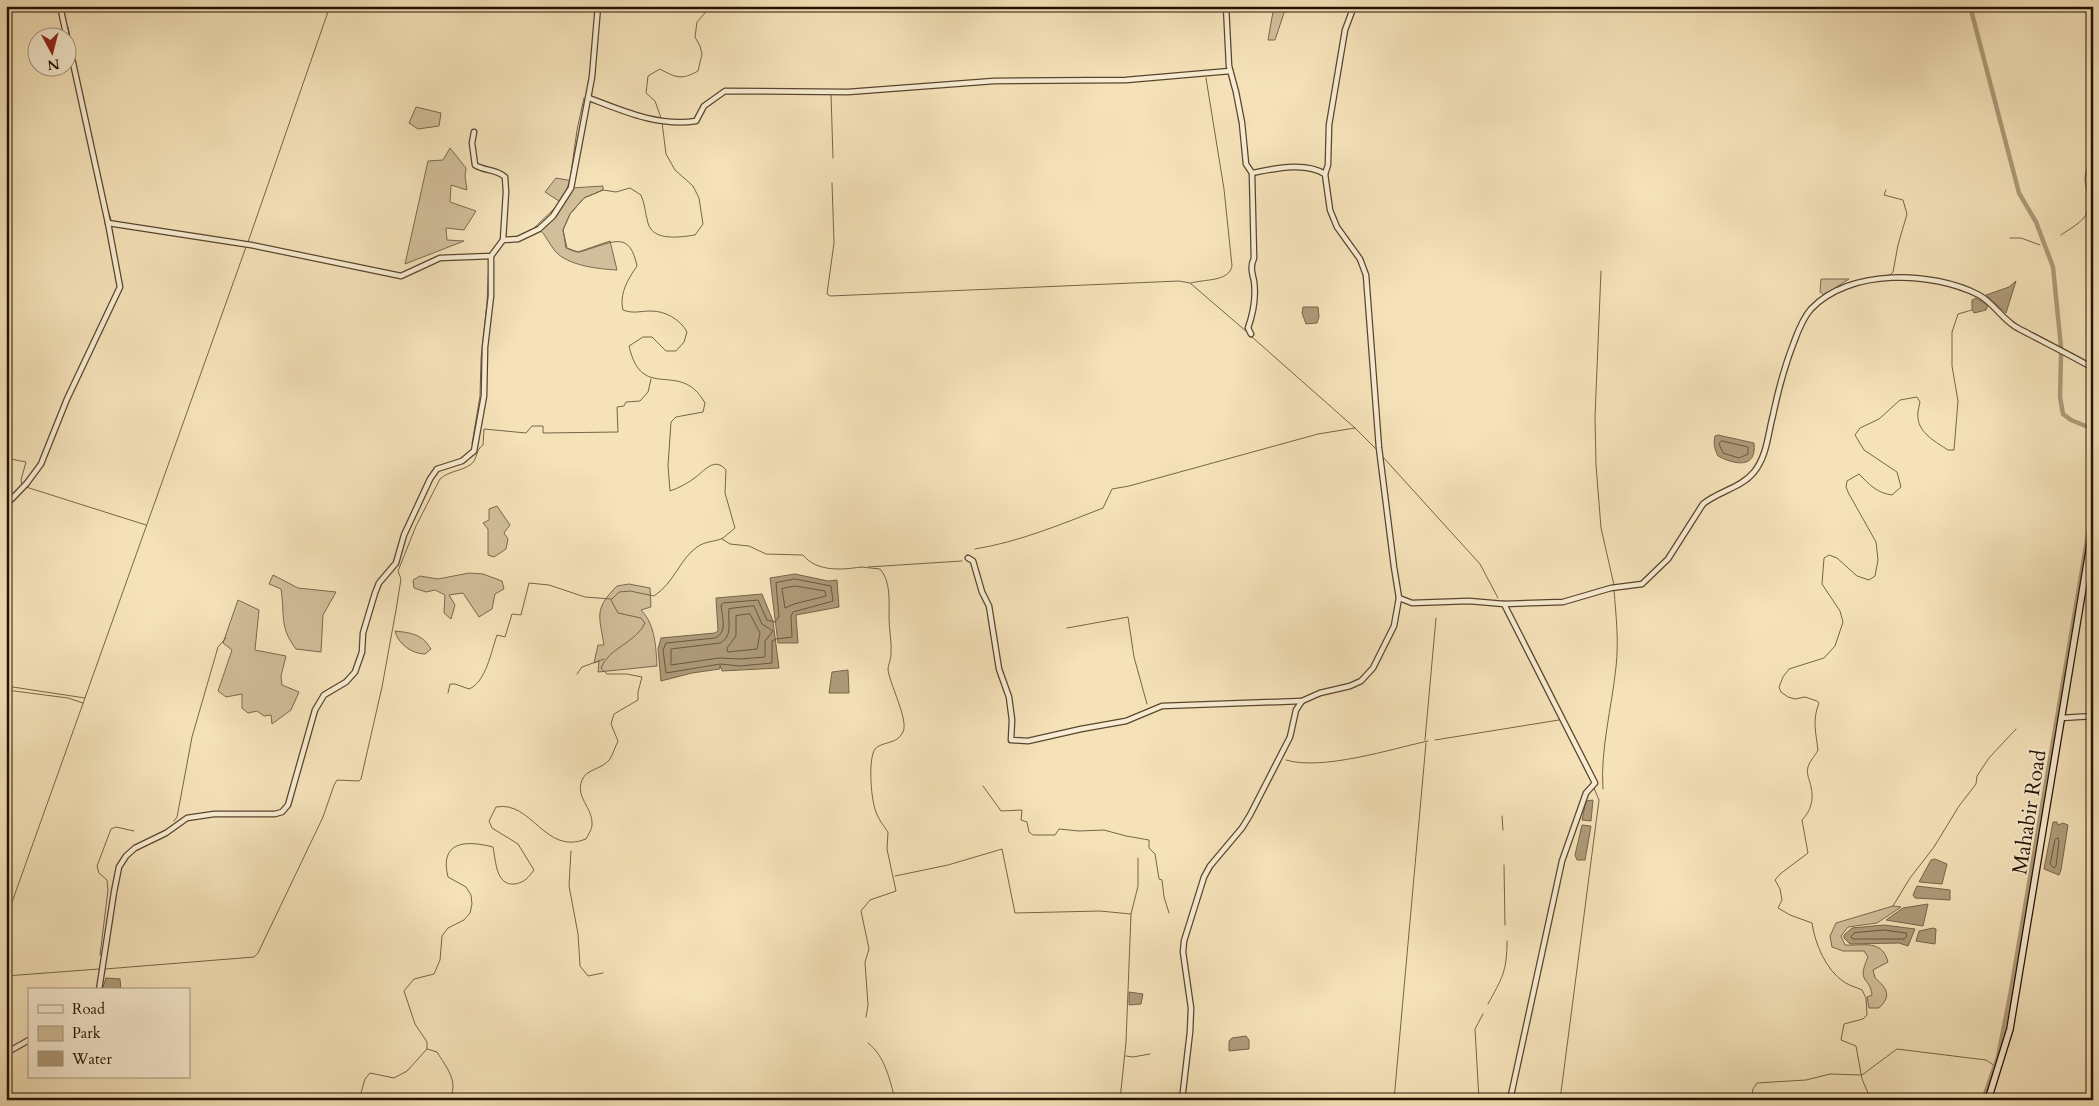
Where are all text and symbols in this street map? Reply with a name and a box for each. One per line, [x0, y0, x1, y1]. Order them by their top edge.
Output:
north arrow [28, 28, 78, 78]
text: N [46, 54, 61, 75]
street label: Mahabir Road [2005, 748, 2054, 877]
legend [28, 988, 190, 1078]
text: Road [72, 999, 105, 1019]
text: Park [72, 1023, 101, 1043]
text: Water [71, 1049, 113, 1069]

